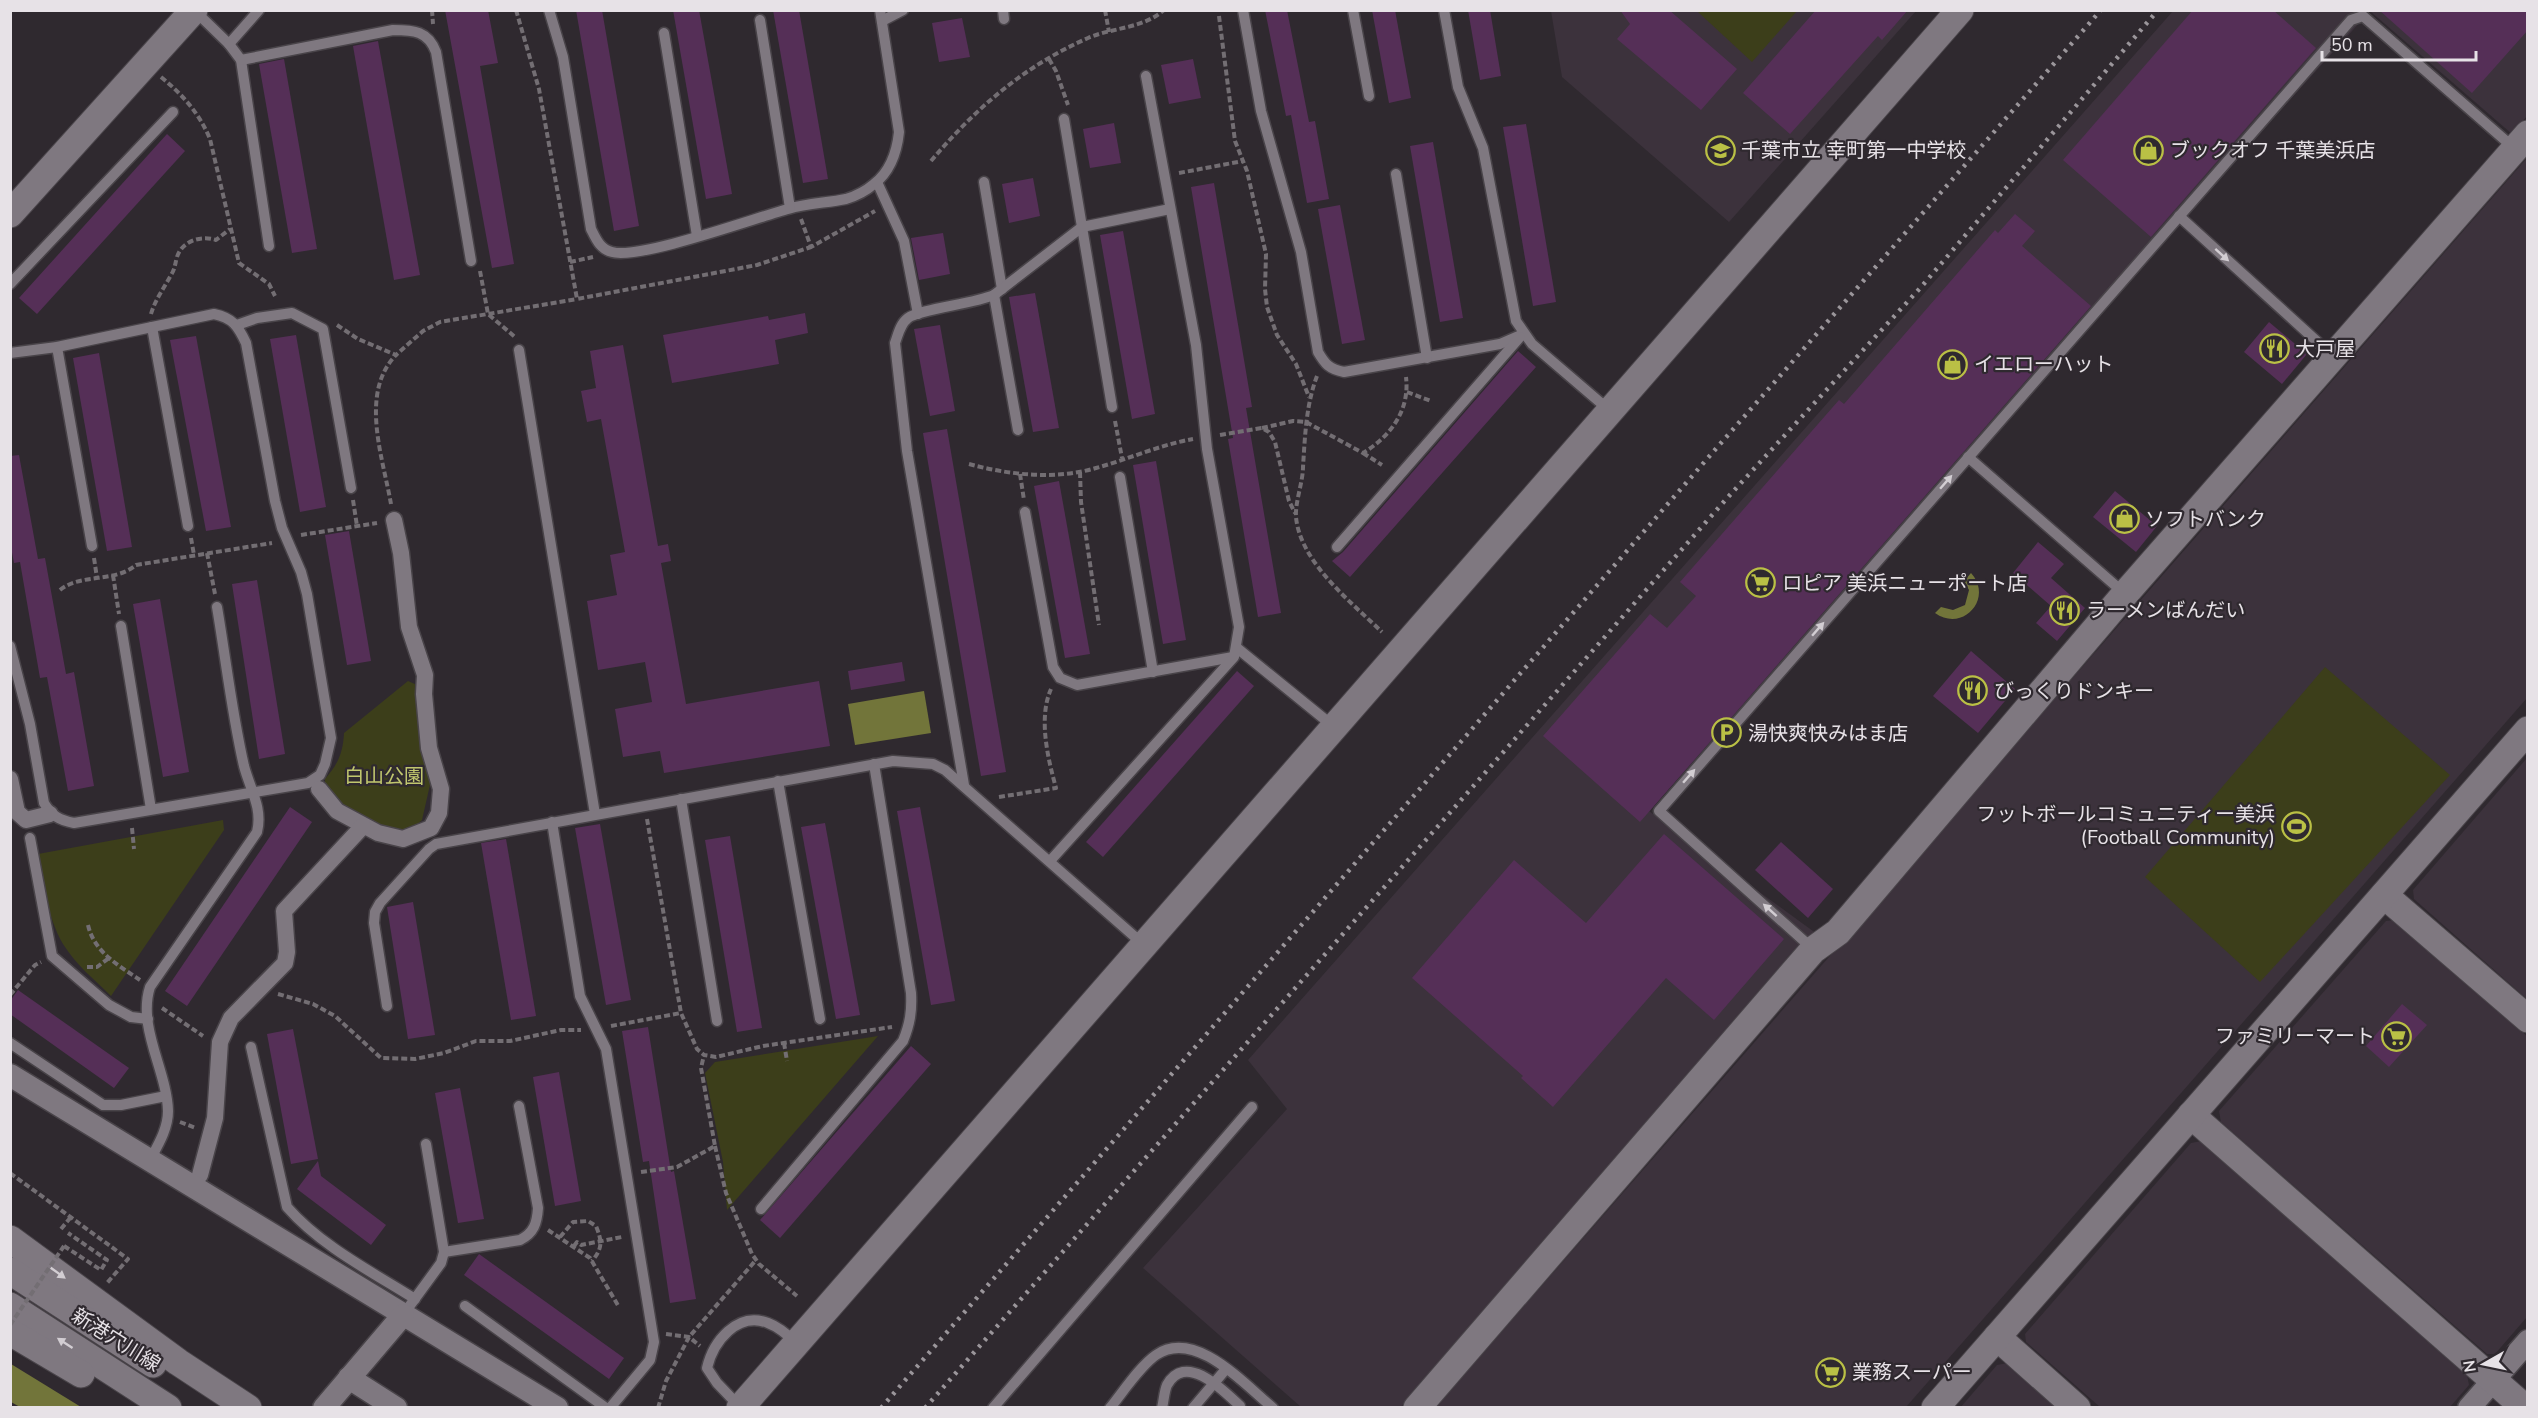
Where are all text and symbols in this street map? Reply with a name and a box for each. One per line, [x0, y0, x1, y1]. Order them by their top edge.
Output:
scale bar [2322, 24, 2476, 62]
text: 50 m [2331, 33, 2373, 57]
school or university icon: 千葉市立 幸町第一中学校 [1704, 134, 1736, 166]
shop icon: ブックオフ 千葉美浜店 [2133, 134, 2165, 166]
place label: 千葉市立 幸町第一中学校 [1741, 137, 1966, 164]
place label: ブックオフ 千葉美浜店 [2170, 137, 2375, 164]
one-way arrow [2214, 248, 2229, 261]
restaurant icon: 大戸屋 [2258, 333, 2290, 365]
place label: 大戸屋 [2295, 336, 2355, 363]
shop icon: イエローハット [1937, 348, 1969, 380]
place label: イエローハット [1974, 351, 2113, 378]
one-way arrow [1939, 475, 1953, 490]
shop icon: ソフトバンク [2108, 503, 2140, 535]
place label: ソフトバンク [2145, 506, 2266, 533]
supermarket icon: ロピア 美浜ニューポート店 [1745, 567, 1777, 599]
place label: ロピア 美浜ニューポート店 [1782, 570, 2027, 597]
restaurant icon: ラーメンばんだい [2049, 594, 2081, 626]
place label: ラーメンばんだい [2086, 597, 2245, 624]
one-way arrow [1811, 621, 1824, 637]
restaurant icon: びっくりドンキー [1957, 675, 1989, 707]
place label: びっくりドンキー [1994, 678, 2154, 705]
parking icon: 湯快爽快みはま店 [1711, 717, 1743, 749]
place label: 湯快爽快みはま店 [1748, 720, 1908, 747]
park label: 白山公園 [344, 763, 424, 790]
one-way arrow [1682, 769, 1695, 784]
place label: フットボールコミュニティー美浜 (Football Community) [1977, 801, 2275, 851]
sports icon: フットボールコミュニティー美浜 (Football Community) [2280, 810, 2312, 842]
one-way arrow [1762, 903, 1777, 917]
supermarket icon: ファミリーマート [2380, 1020, 2412, 1052]
place label: ファミリーマート [2215, 1023, 2375, 1050]
one-way arrow [50, 1267, 65, 1279]
street label: 新港穴川線 [66, 1302, 166, 1378]
north arrow [2454, 1334, 2514, 1394]
one-way arrow [58, 1337, 74, 1349]
supermarket icon: 業務スーパー [1815, 1356, 1847, 1388]
place label: 業務スーパー [1852, 1359, 1972, 1386]
text: N [2458, 1359, 2482, 1374]

